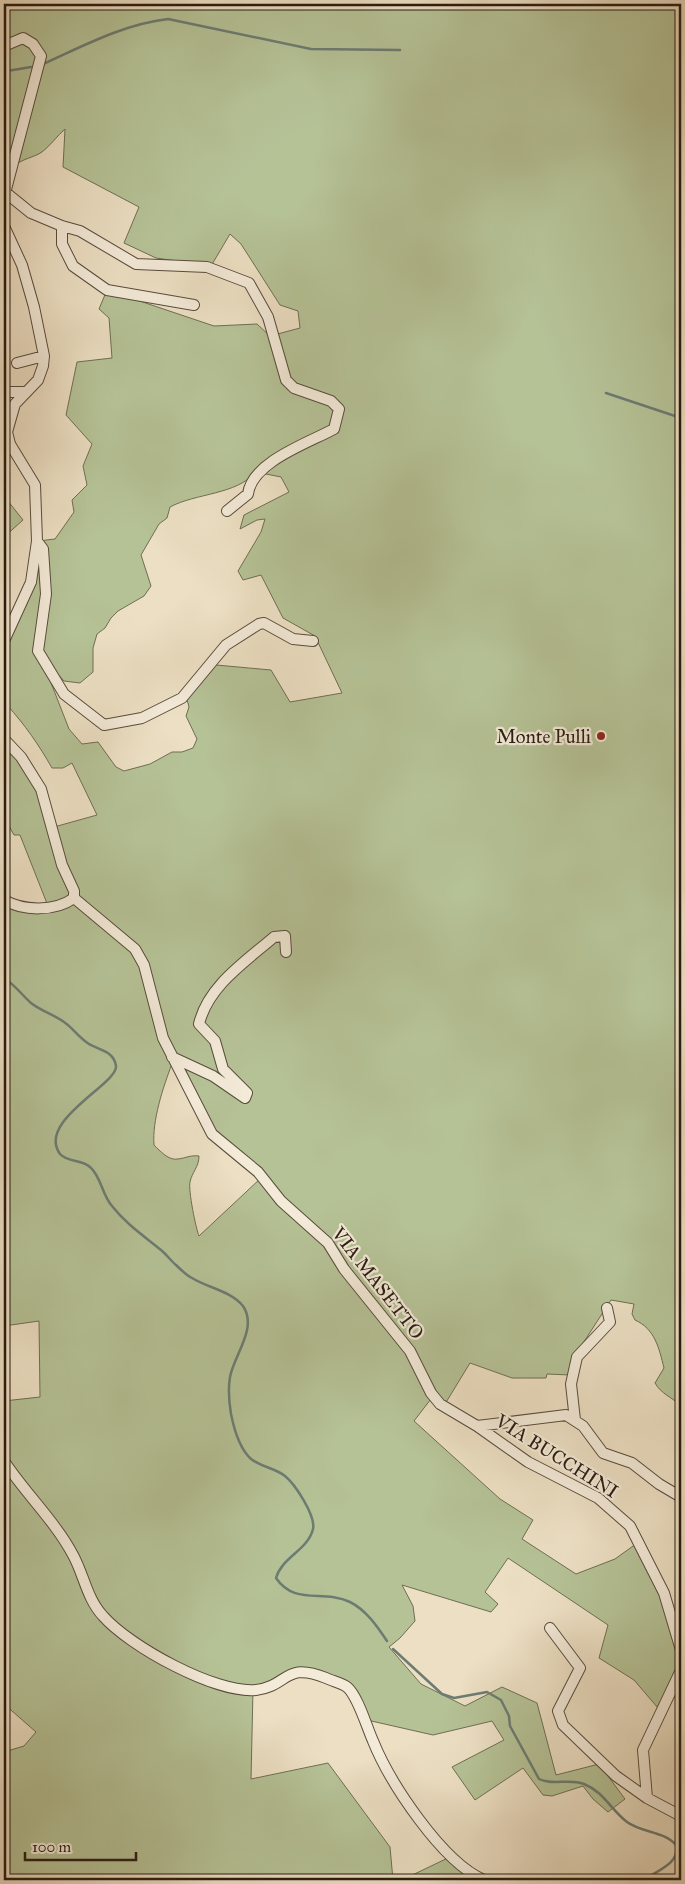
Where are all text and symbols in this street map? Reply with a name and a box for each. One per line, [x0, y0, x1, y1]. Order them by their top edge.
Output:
place label: Monte Pulli [497, 725, 591, 748]
marker: Monte Pulli [595, 730, 607, 742]
street label: VIA MASETTO [326, 1222, 429, 1344]
street label: VIA BUCCHINI [491, 1409, 623, 1503]
scale bar [25, 1829, 136, 1861]
text: 100 m [32, 1838, 72, 1856]

